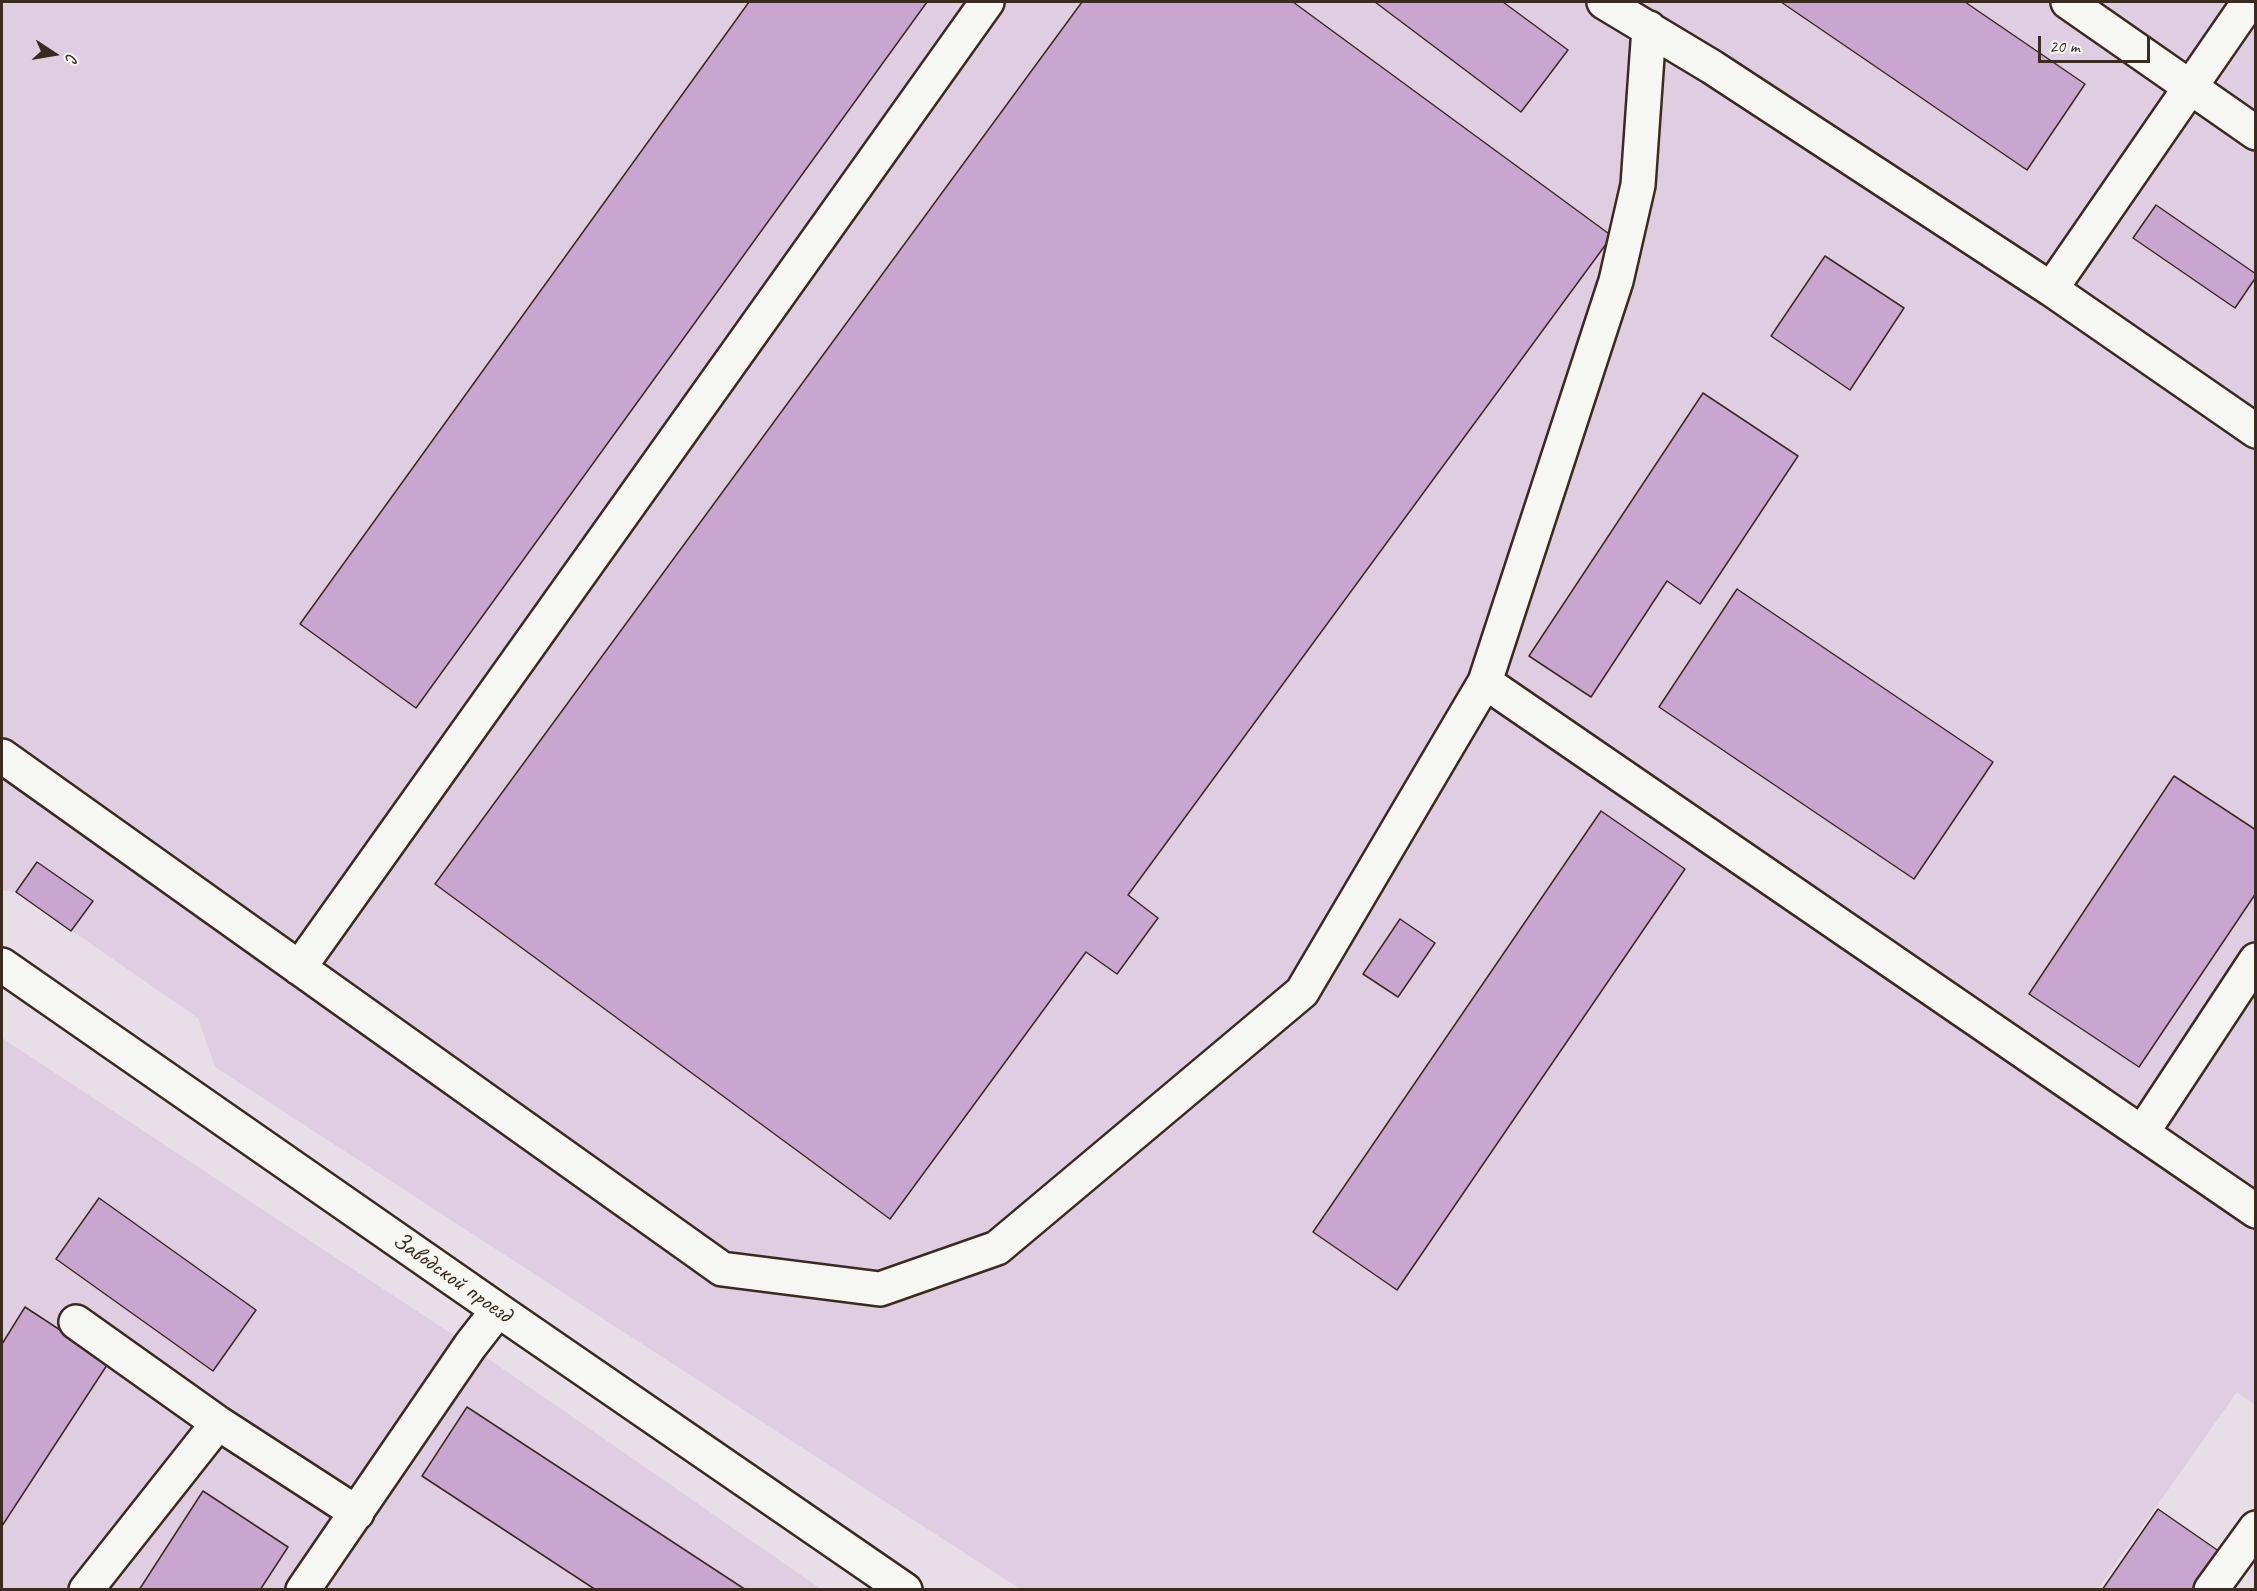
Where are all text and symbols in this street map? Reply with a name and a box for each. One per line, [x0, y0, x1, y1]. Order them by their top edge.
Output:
north arrow [24, 24, 84, 84]
scale bar [2041, 24, 2154, 62]
text: 20 m [2049, 35, 2080, 57]
text: С [61, 52, 82, 64]
street label: Заводской проезд [387, 1226, 517, 1330]

